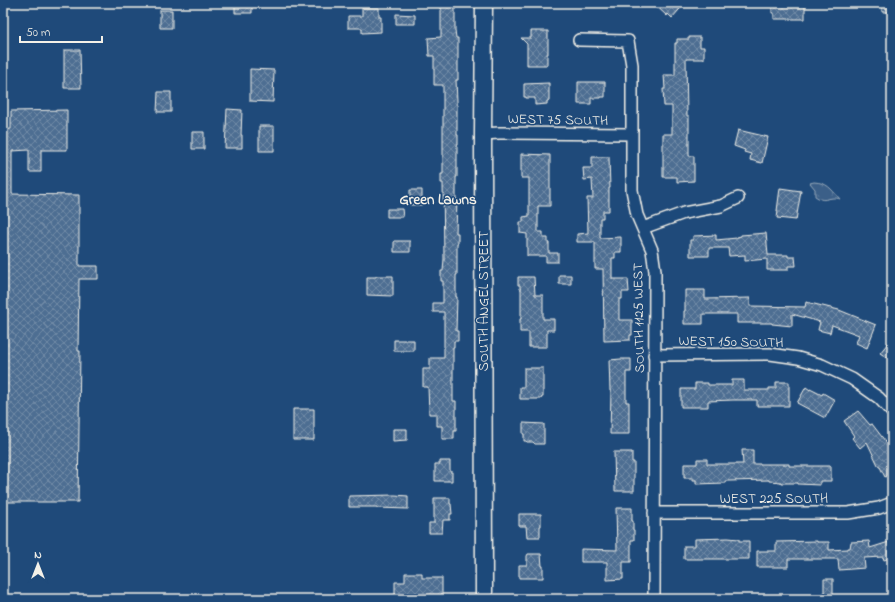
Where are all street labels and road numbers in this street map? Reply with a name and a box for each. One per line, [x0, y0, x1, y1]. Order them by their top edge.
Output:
street label: WEST 75 SOUTH [508, 109, 608, 132]
street label: SOUTH ANGEL STREET [474, 231, 495, 371]
street label: SOUTH 1125 WEST [628, 263, 651, 373]
street label: WEST 150 SOUTH [678, 331, 784, 354]
street label: WEST 225 SOUTH [720, 489, 828, 510]

